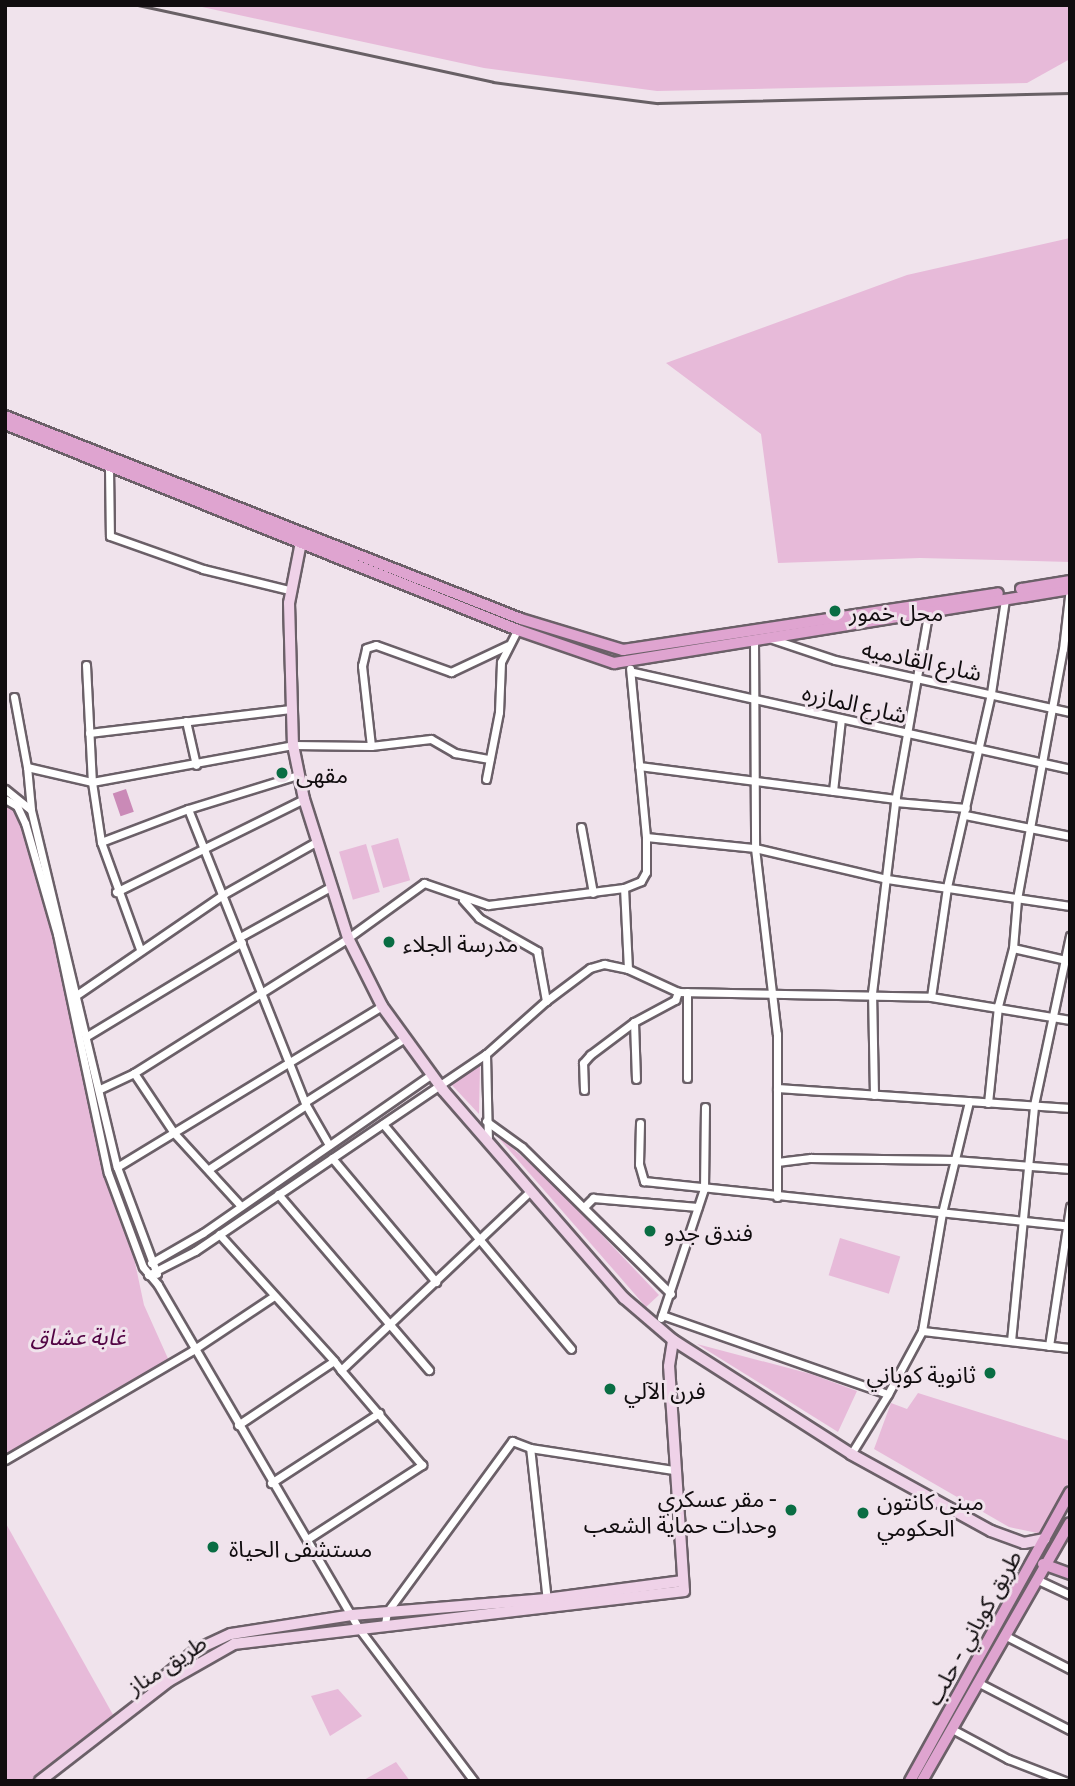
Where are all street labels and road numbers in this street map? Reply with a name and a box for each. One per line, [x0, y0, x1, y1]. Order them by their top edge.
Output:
street label: شارع القادميه [860, 633, 984, 685]
street label: شارع المازره [800, 677, 910, 727]
street label: طريق كوباني - حلب [918, 1545, 1026, 1709]
street label: طريق مناز [121, 1627, 211, 1699]

